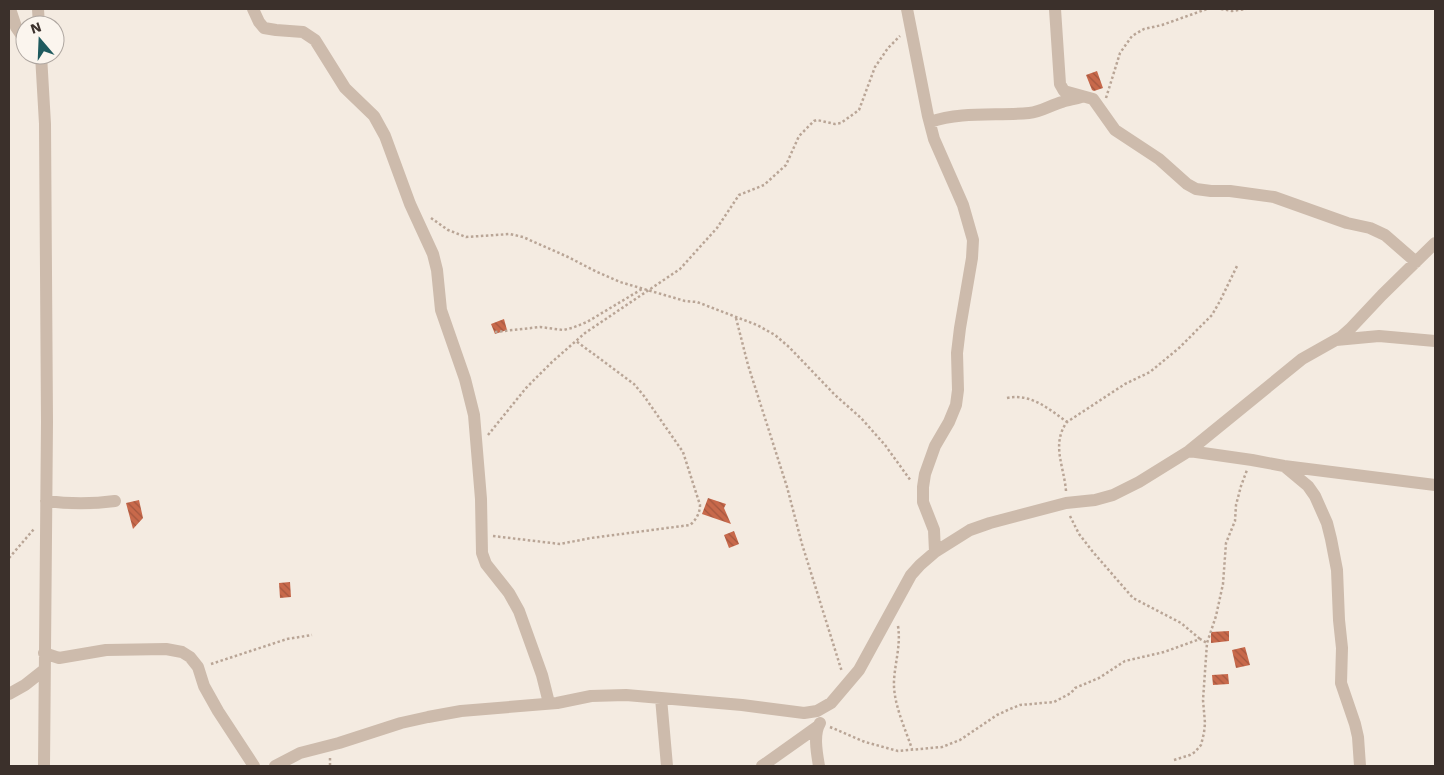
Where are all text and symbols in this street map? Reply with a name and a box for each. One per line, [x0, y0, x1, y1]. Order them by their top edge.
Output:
north arrow [15, 15, 65, 65]
text: N [28, 18, 43, 37]

